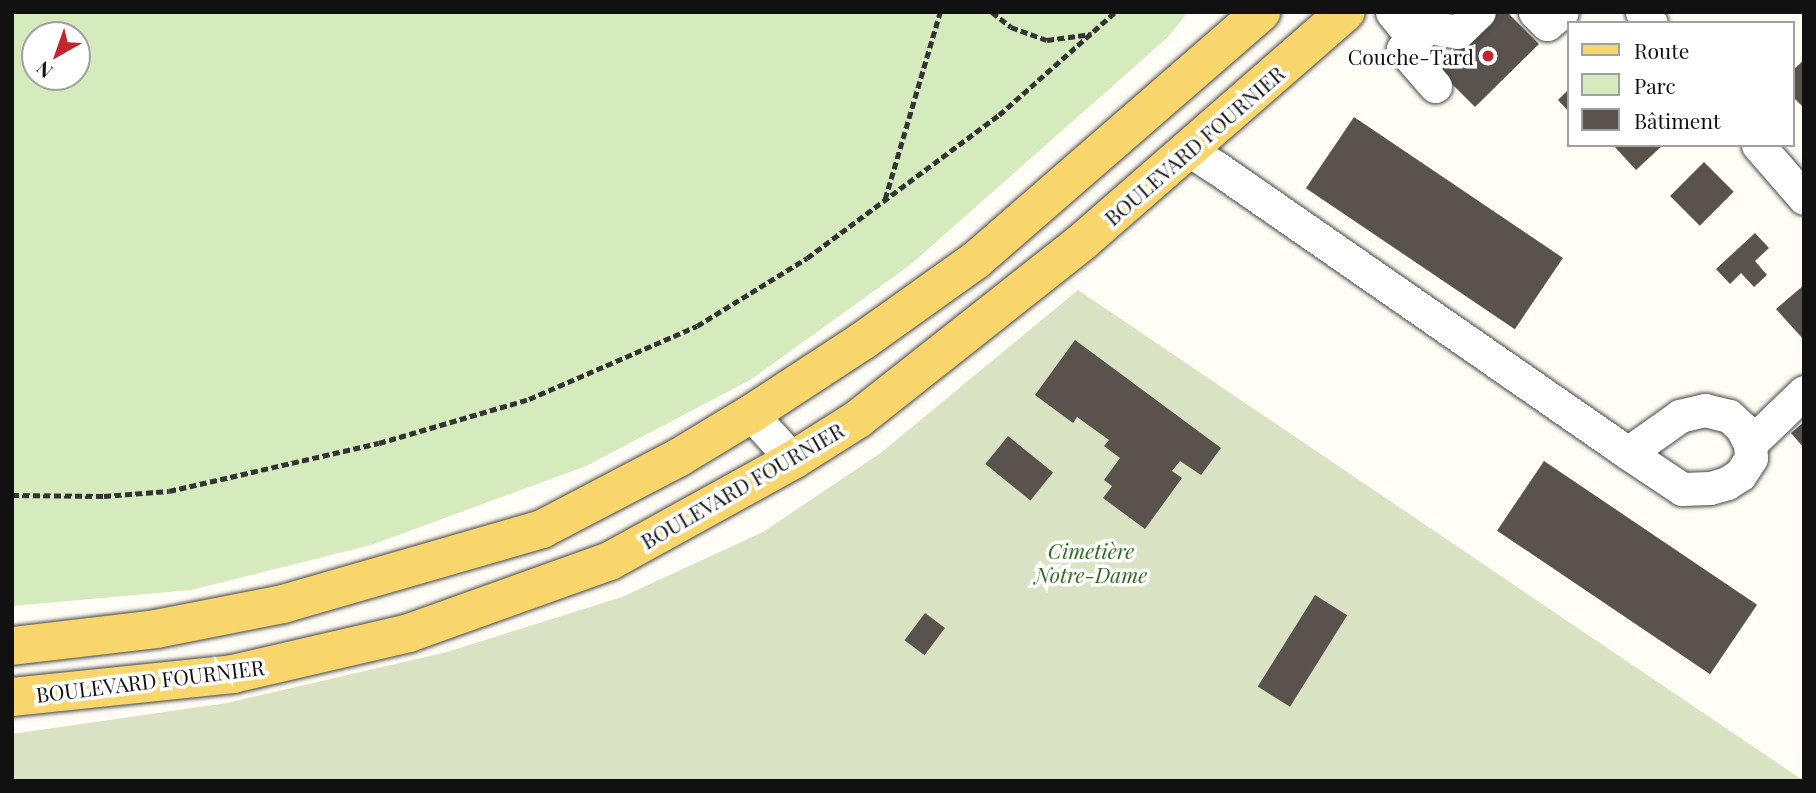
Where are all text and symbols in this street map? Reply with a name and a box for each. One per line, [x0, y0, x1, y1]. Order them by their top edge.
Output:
north arrow [21, 21, 91, 91]
legend [1568, 21, 1795, 147]
text: Route [1634, 36, 1689, 64]
place label: Couche-Tard [1348, 43, 1474, 69]
marker: Couche-Tard [1480, 48, 1496, 64]
text: N [30, 56, 57, 85]
street label: BOULEVARD FOURNIER [1099, 60, 1289, 230]
text: Parc [1634, 71, 1676, 99]
text: Bâtiment [1634, 106, 1720, 134]
street label: BOULEVARD FOURNIER [636, 417, 848, 553]
park label: Cimetière Notre-Dame [1035, 537, 1147, 587]
street label: BOULEVARD FOURNIER [34, 653, 266, 707]

